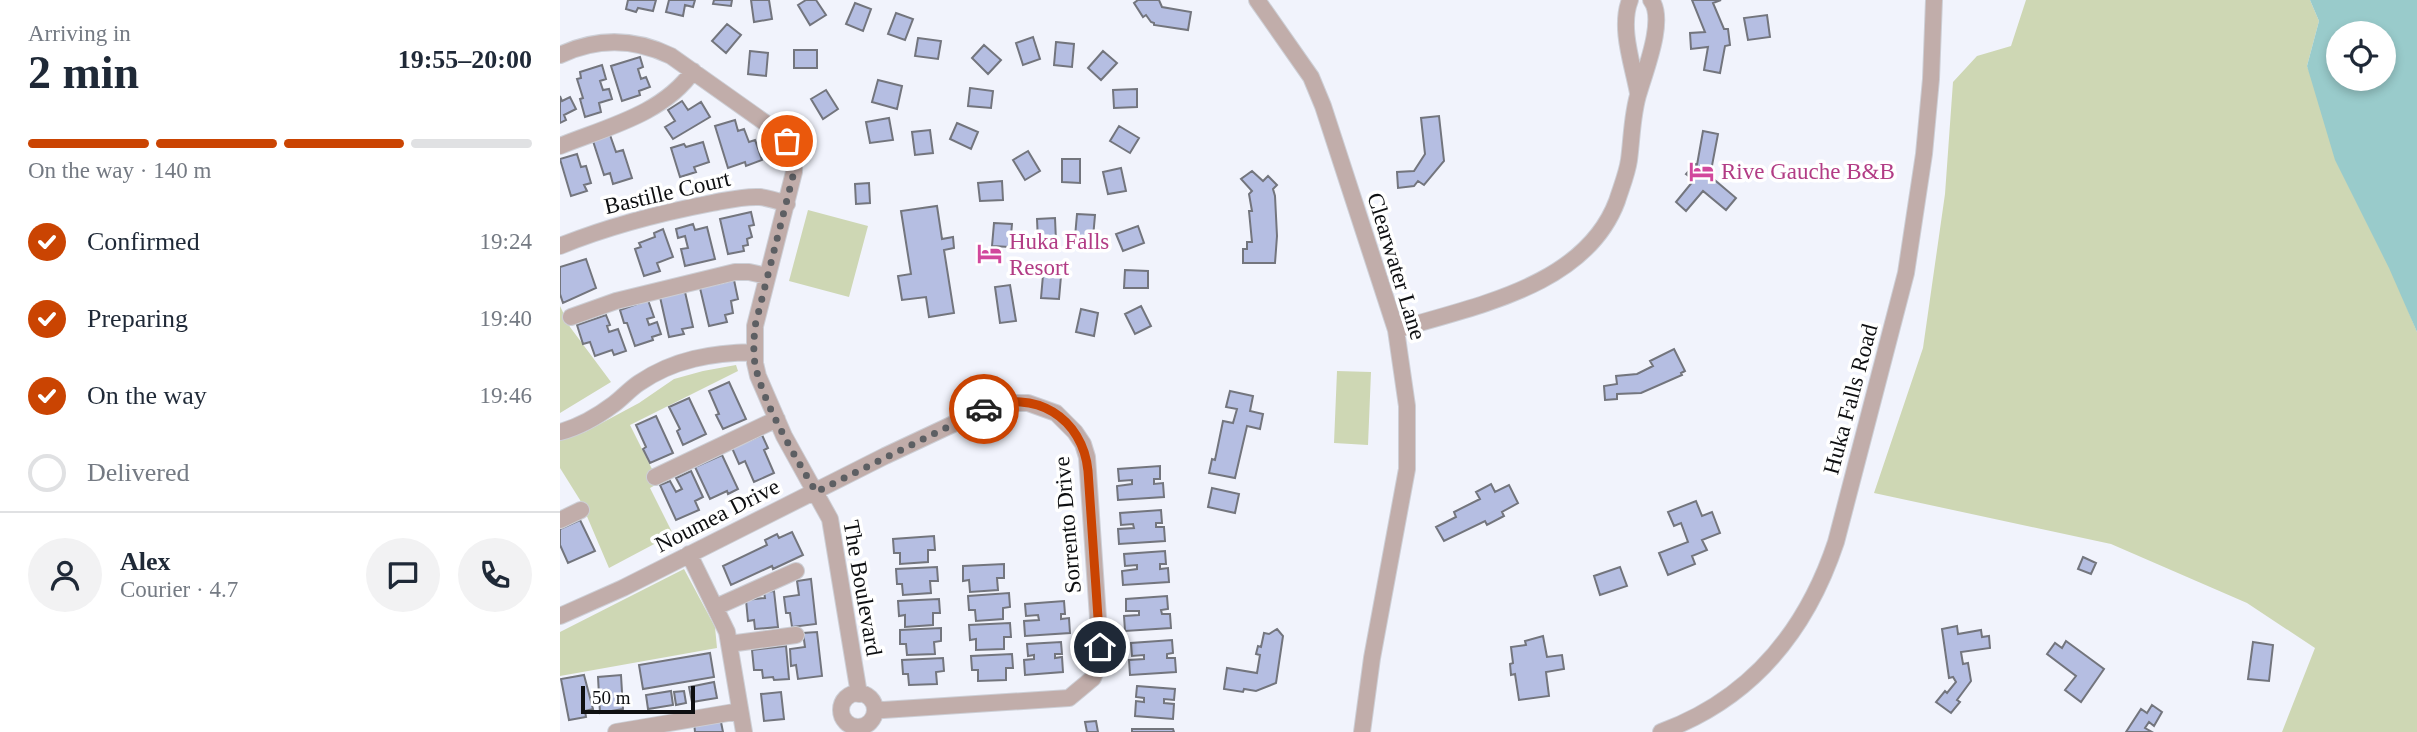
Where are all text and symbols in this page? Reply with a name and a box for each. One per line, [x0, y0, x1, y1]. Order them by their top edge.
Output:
text: Arriving in [28, 21, 131, 46]
map controls [2326, 21, 2396, 91]
button: locate [2326, 21, 2396, 91]
text: 19:55–20:00 [398, 45, 532, 74]
text: 2 min [28, 47, 139, 98]
pin [757, 111, 817, 171]
icon: bag [768, 122, 806, 160]
hotel icon: Rive Gauche B&B [1687, 157, 1715, 185]
text: On the way · 140 m [28, 158, 211, 183]
place label: Rive Gauche B&B [1721, 159, 1895, 184]
street label: Bastille Court [602, 166, 733, 219]
street label: Clearwater Lane [1362, 190, 1431, 343]
icon: check [28, 223, 66, 261]
text: Confirmed [87, 227, 200, 256]
text: 19:24 [480, 229, 532, 254]
place label: Huka Falls Resort [1009, 229, 1109, 280]
hotel icon: Huka Falls Resort [975, 240, 1003, 268]
icon: check [28, 300, 66, 338]
text: Preparing [87, 304, 188, 333]
text: 19:40 [480, 306, 532, 331]
street label: Huka Falls Road [1818, 321, 1883, 477]
courier [949, 374, 1019, 444]
icon: check [28, 377, 66, 415]
text: On the way [87, 381, 207, 410]
text: 19:46 [480, 383, 532, 408]
icon: car [965, 390, 1003, 428]
street label: Sorrento Drive [1049, 455, 1086, 594]
text: Delivered [87, 458, 190, 487]
street label: Noumea Drive [651, 473, 784, 557]
street label: The Boulevard [838, 518, 887, 658]
button: person [28, 538, 102, 612]
button: chat [366, 538, 440, 612]
button: phone [458, 538, 532, 612]
text: Alex [120, 547, 171, 576]
text: Courier · 4.7 [120, 577, 238, 602]
pin [1070, 617, 1130, 677]
icon: home [1081, 628, 1119, 666]
scale bar [581, 683, 695, 715]
text: 50 m [592, 687, 631, 708]

